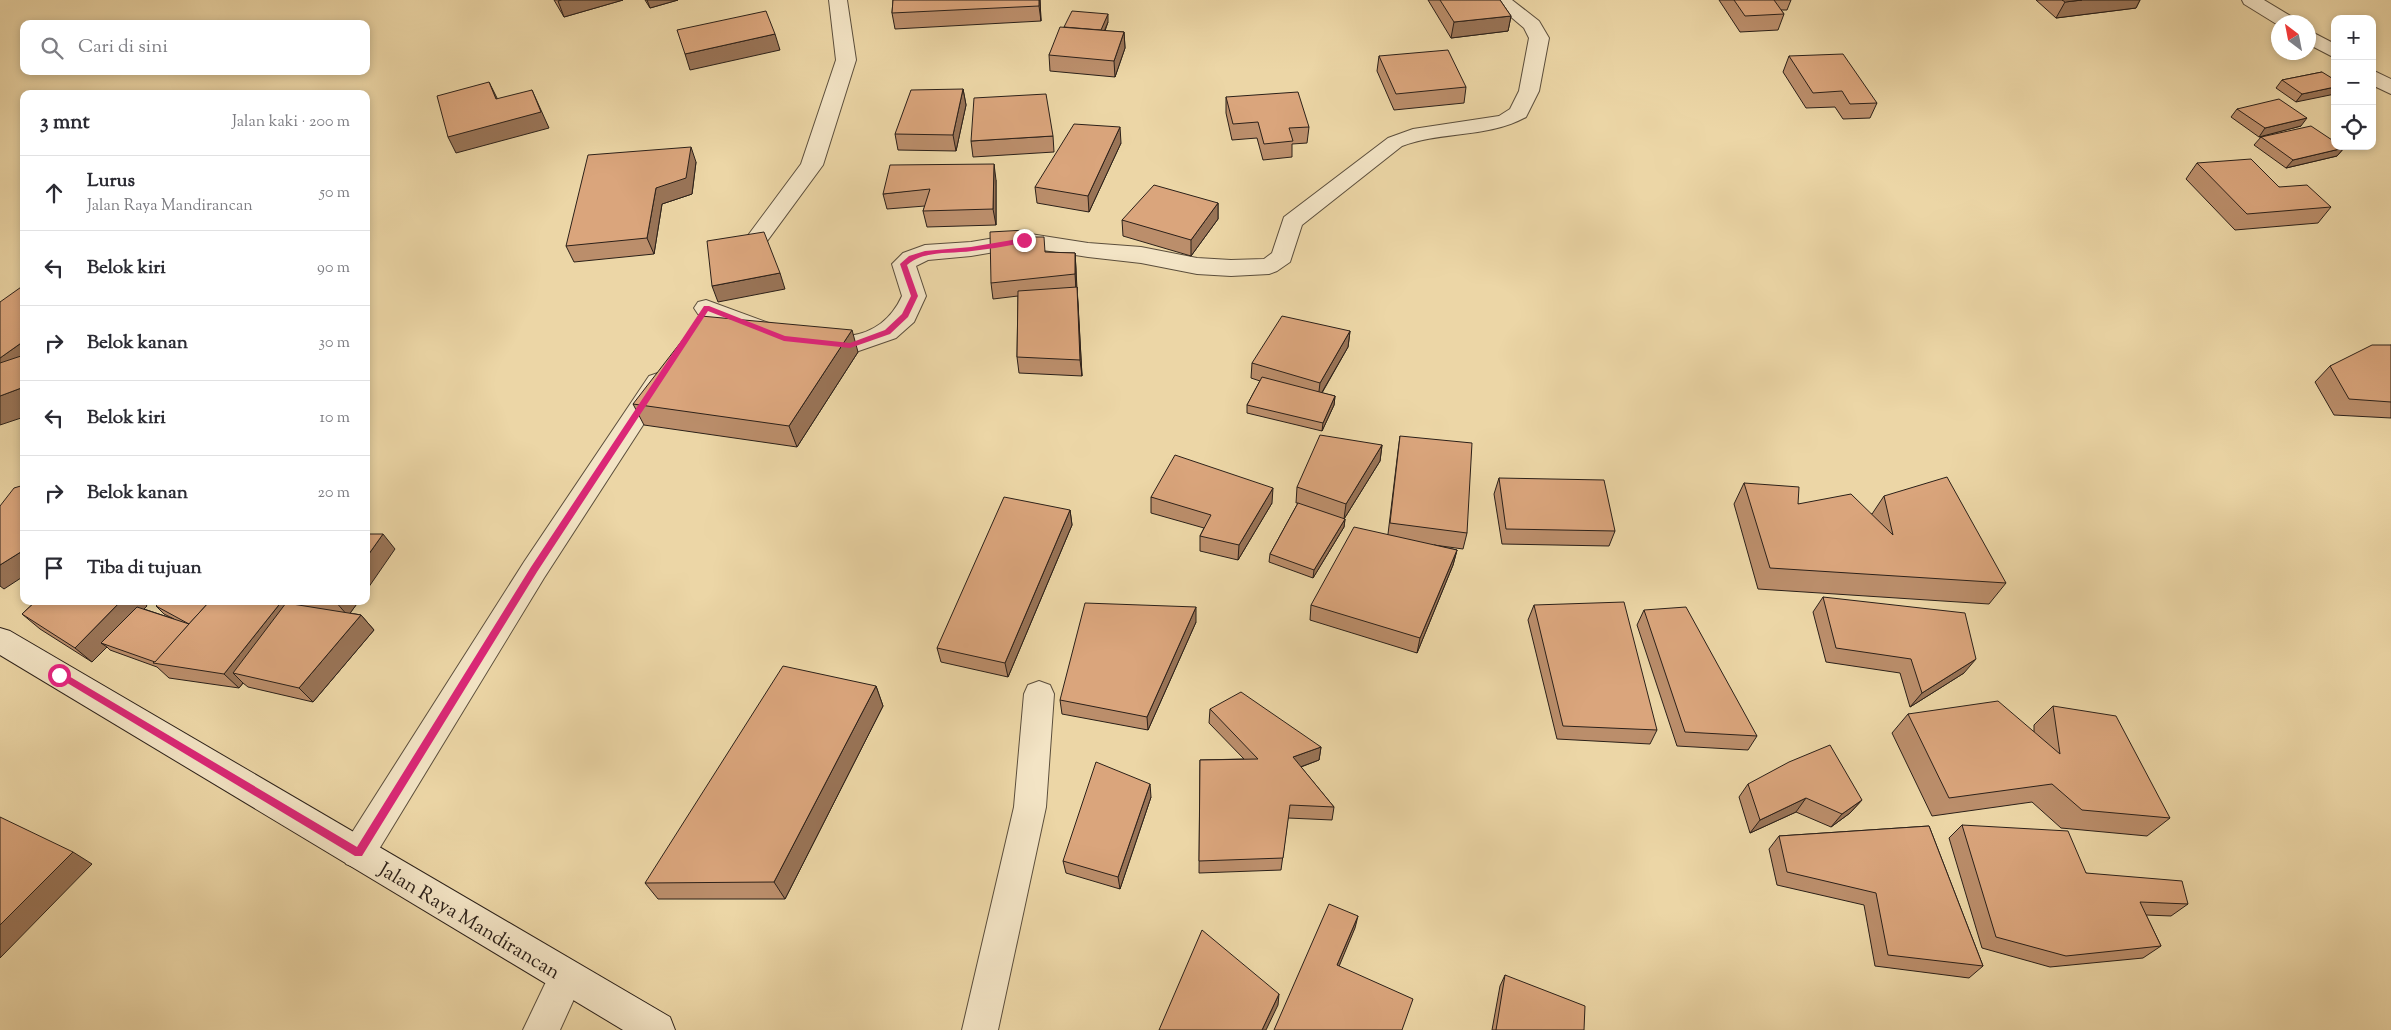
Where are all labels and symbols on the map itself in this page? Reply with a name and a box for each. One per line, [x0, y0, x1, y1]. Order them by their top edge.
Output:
north arrow [2271, 15, 2316, 60]
route end [1013, 229, 1036, 252]
route start [48, 664, 71, 687]
street label: Jalan Raya Mandirancan [372, 856, 565, 988]

